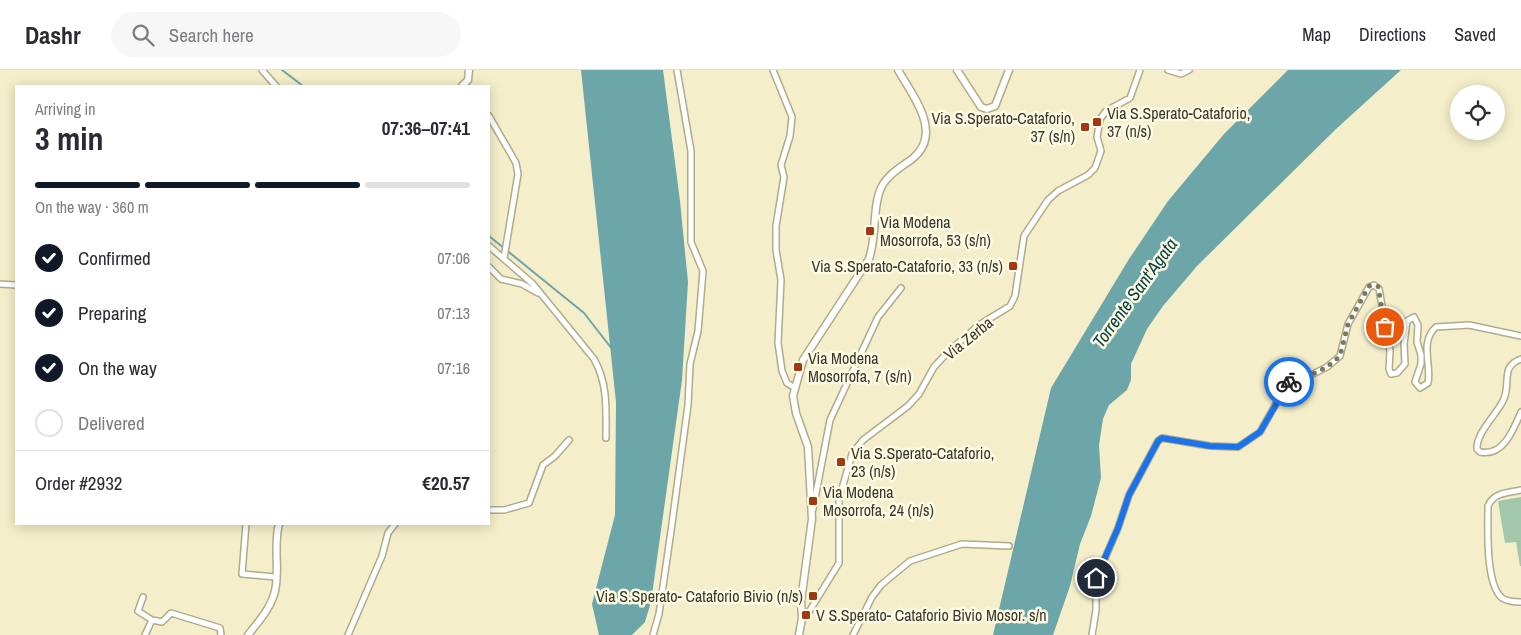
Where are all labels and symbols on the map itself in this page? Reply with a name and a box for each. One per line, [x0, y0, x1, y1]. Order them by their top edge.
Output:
place label: Via S.Sperato-Cataforio, 37 (n/s) [1107, 102, 1250, 142]
place label: Via S.Sperato-Cataforio, 37 (s/n) [932, 107, 1075, 147]
marker: Via S.Sperato-Cataforio, 37 (n/s) [1091, 116, 1103, 128]
marker: Via S.Sperato-Cataforio, 37 (s/n) [1079, 121, 1091, 133]
place label: Via Modena Mosorrofa, 53 (s/n) [880, 211, 991, 251]
marker: Via Modena Mosorrofa, 53 (s/n) [864, 225, 876, 237]
water label: Torrente Sant'Agata [1086, 233, 1183, 353]
place label: Via S.Sperato-Cataforio, 33 (n/s) [811, 255, 1003, 277]
marker: Via S.Sperato-Cataforio, 33 (n/s) [1007, 260, 1019, 272]
pin [1364, 306, 1406, 348]
street label: Via Zerba [939, 311, 998, 365]
place label: Via Modena Mosorrofa, 7 (s/n) [808, 347, 912, 387]
courier [1264, 357, 1314, 407]
marker: Via Modena Mosorrofa, 7 (s/n) [792, 361, 804, 373]
place label: Via S.Sperato-Cataforio, 23 (n/s) [851, 442, 994, 482]
marker: Via S.Sperato-Cataforio, 23 (n/s) [835, 456, 847, 468]
place label: Via Modena Mosorrofa, 24 (n/s) [823, 481, 934, 521]
marker: Via Modena Mosorrofa, 24 (n/s) [807, 495, 819, 507]
pin [1075, 557, 1117, 599]
place label: Via S.Sperato- Cataforio Bivio (n/s) [596, 585, 803, 607]
marker: Via S.Sperato- Cataforio Bivio (n/s) [807, 590, 819, 602]
place label: V S.Sperato- Cataforio Bivio Mosor. s/n [816, 604, 1046, 626]
marker: V S.Sperato- Cataforio Bivio Mosor. s/n [800, 609, 812, 621]

